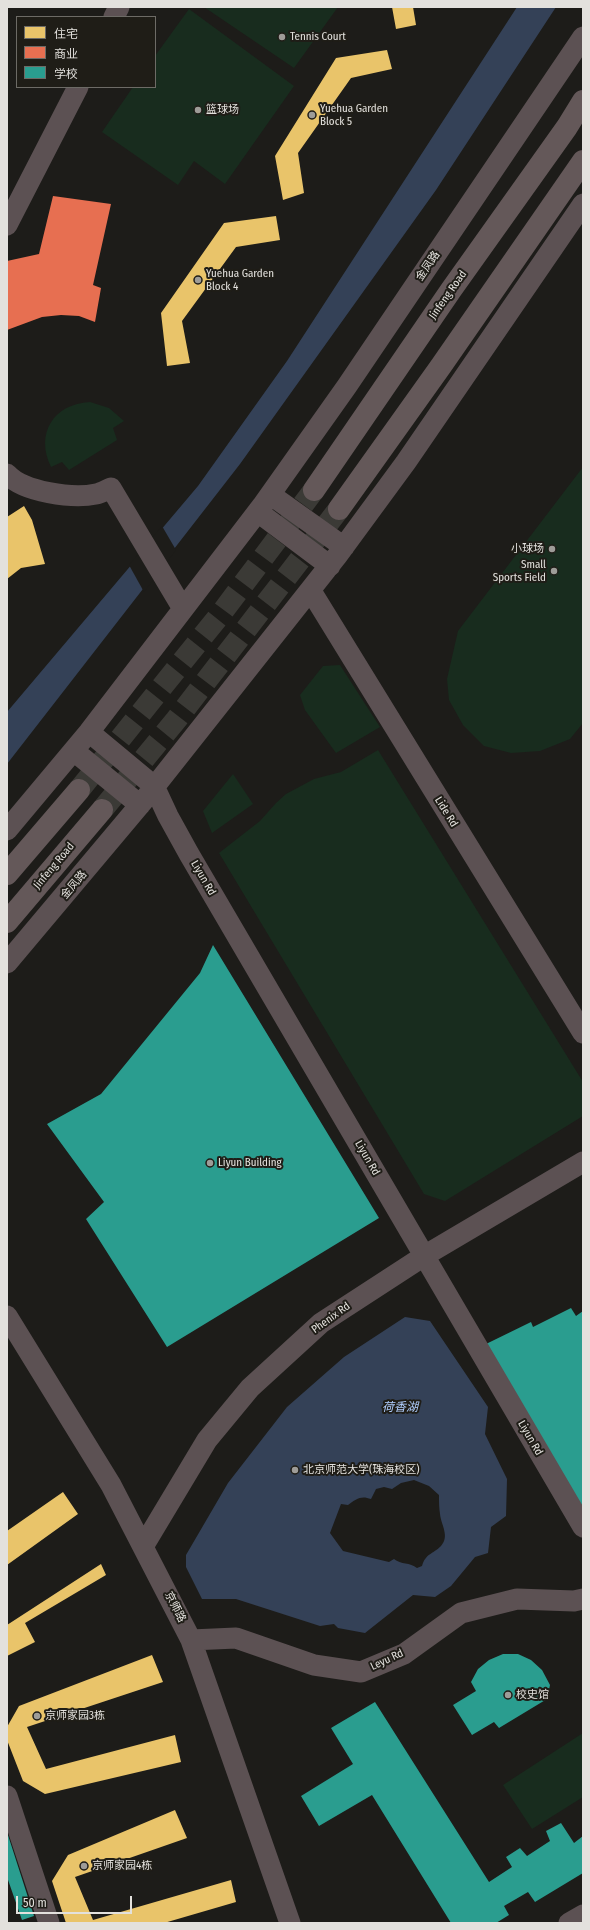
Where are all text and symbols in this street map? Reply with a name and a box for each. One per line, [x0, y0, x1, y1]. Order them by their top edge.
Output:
legend [16, 16, 156, 88]
text: 住宅 [54, 27, 78, 41]
place label: Tennis Court [290, 30, 346, 44]
marker: Tennis Court [277, 32, 287, 42]
text: 商业 [54, 47, 78, 61]
text: 学校 [54, 67, 78, 81]
place label: Yuehua Garden Block 5 [320, 102, 388, 128]
place label: 篮球场 [206, 103, 239, 117]
marker: 篮球场 [193, 105, 203, 115]
marker: Yuehua Garden Block 5 [307, 110, 317, 120]
street label: 金凤路 [413, 249, 443, 283]
place label: Yuehua Garden Block 4 [206, 267, 274, 293]
street label: Jinfeng Road [426, 268, 470, 322]
marker: Yuehua Garden Block 4 [193, 275, 203, 285]
place label: 小球场 [511, 542, 544, 556]
marker: 小球场 [547, 544, 557, 554]
place label: Small Sports Field [493, 558, 546, 584]
marker: Small Sports Field [549, 566, 559, 576]
street label: Lide Rd [432, 794, 460, 830]
street label: Jinfeng Road [31, 840, 77, 892]
street label: Liyun Rd [188, 858, 218, 898]
street label: 金凤路 [58, 868, 90, 902]
street label: Liyun Rd [352, 1138, 382, 1178]
place label: Liyun Building [218, 1156, 282, 1170]
marker: Liyun Building [205, 1158, 215, 1168]
street label: Phenix Rd [309, 1300, 353, 1336]
water label: 荷香湖 [382, 1401, 418, 1415]
street label: Liyun Rd [515, 1418, 545, 1458]
place label: 北京师范大学(珠海校区) [303, 1463, 419, 1477]
marker: 北京师范大学(珠海校区) [290, 1465, 300, 1475]
street label: 京师路 [162, 1589, 188, 1625]
street label: Leyu Rd [368, 1647, 406, 1673]
place label: 校史馆 [516, 1688, 549, 1702]
marker: 校史馆 [503, 1690, 513, 1700]
place label: 京师家园3栋 [45, 1709, 105, 1723]
marker: 京师家园3栋 [32, 1711, 42, 1721]
place label: 京师家园4栋 [92, 1859, 152, 1873]
marker: 京师家园4栋 [79, 1861, 89, 1871]
scale bar [18, 1888, 134, 1914]
text: 50 m [23, 1896, 47, 1910]

